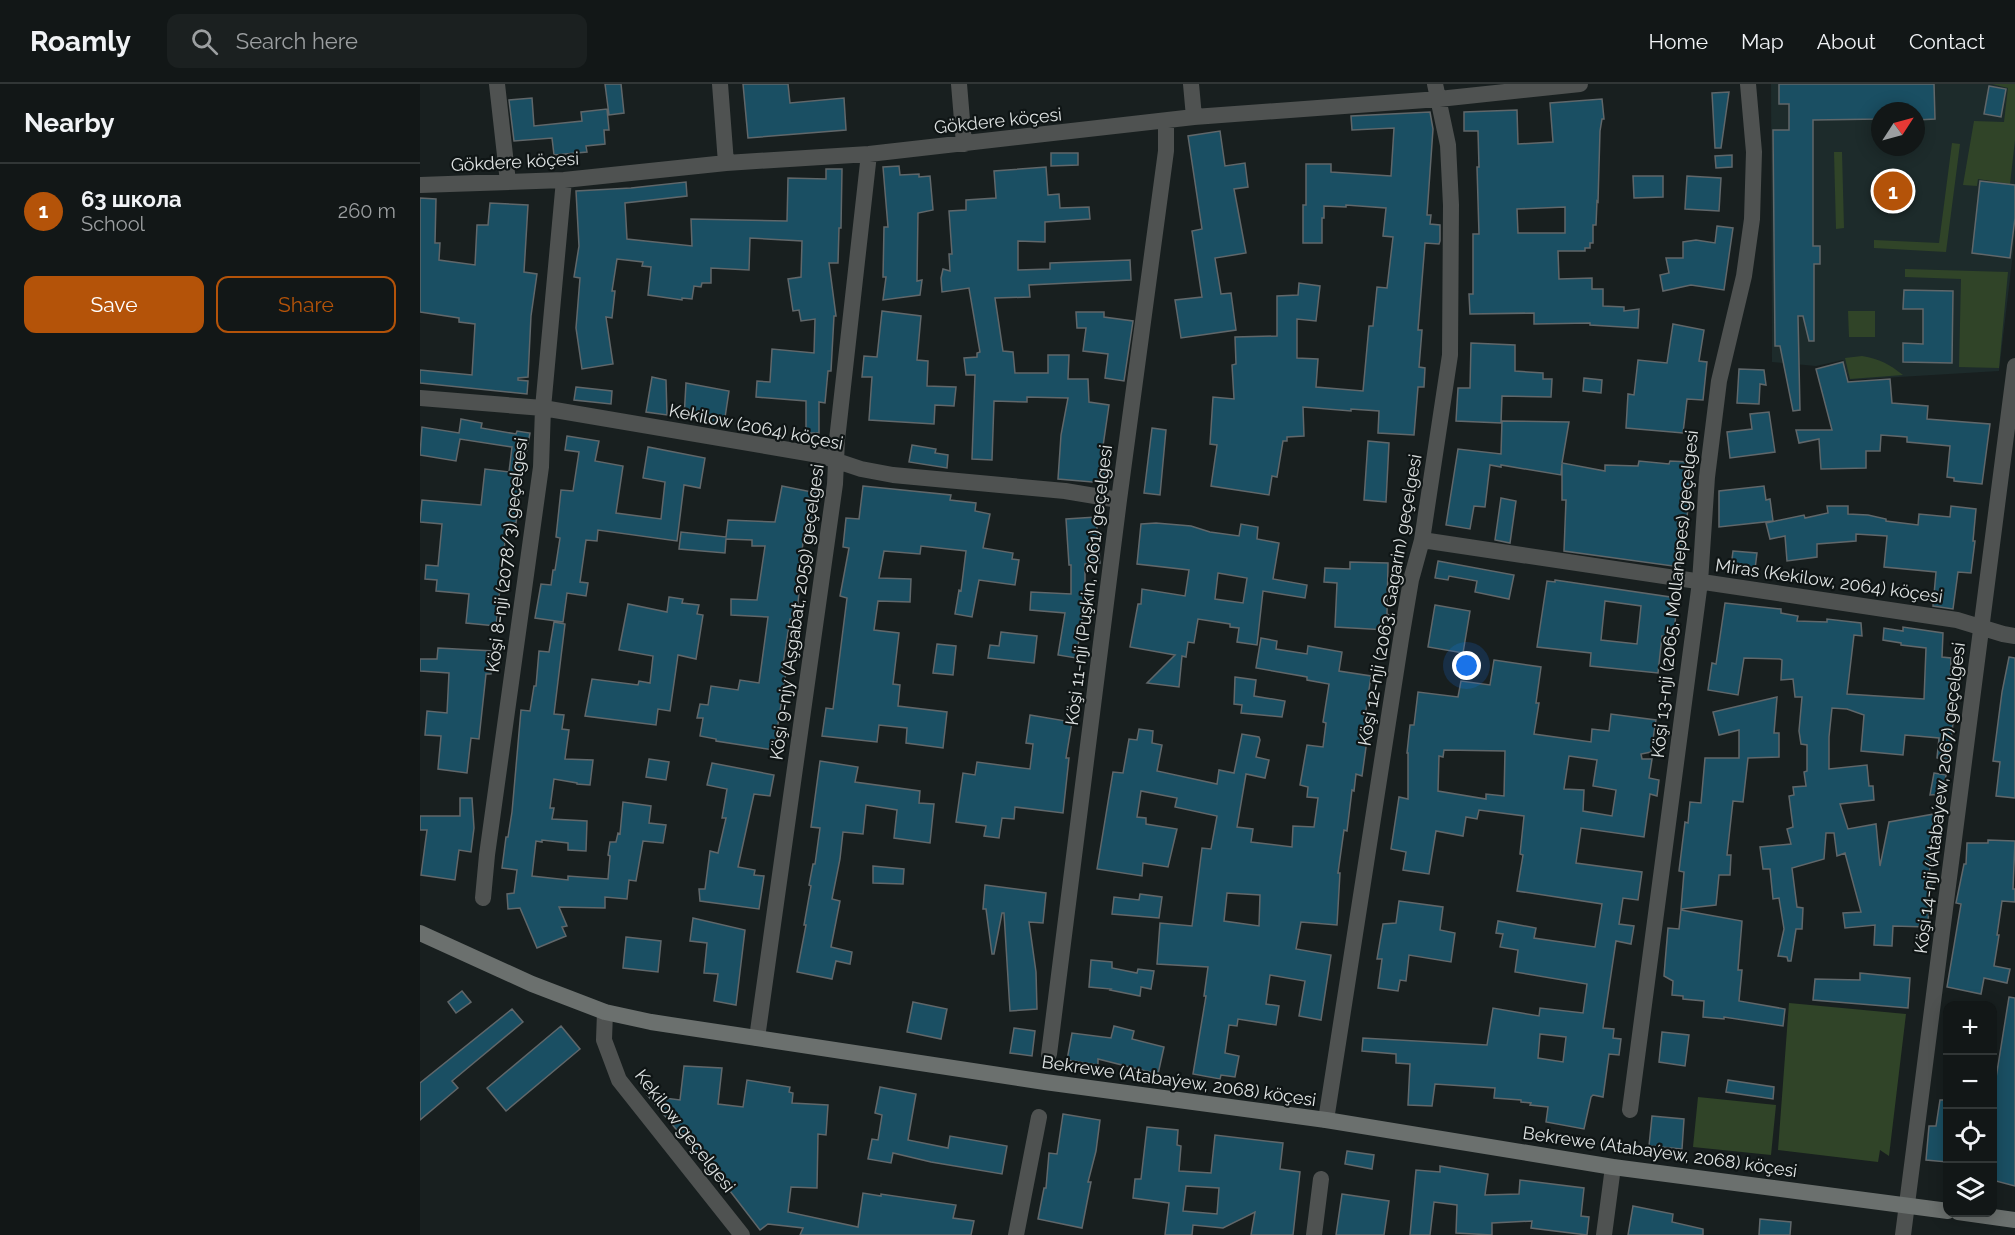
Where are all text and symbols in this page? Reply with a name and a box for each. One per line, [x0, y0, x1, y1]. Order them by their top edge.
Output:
search box [167, 14, 587, 68]
text: Roamly [30, 25, 131, 58]
icon: search [188, 25, 221, 58]
text: Search here [236, 28, 358, 54]
text: Home [1649, 29, 1708, 54]
text: Map [1741, 29, 1784, 54]
text: About [1817, 29, 1876, 54]
text: Contact [1909, 29, 1985, 54]
north arrow [1871, 102, 1925, 156]
street label: Gökdere köçesi [933, 103, 1063, 138]
text: Nearby [24, 108, 114, 138]
street label: Gökdere köçesi [450, 148, 580, 175]
pin: 1 [1874, 168, 1912, 214]
text: 63 школа [81, 186, 182, 212]
text: 1 [39, 199, 48, 223]
text: 260 m [338, 199, 396, 223]
text: School [81, 212, 145, 236]
button: Save [24, 276, 204, 333]
button: Share [216, 276, 396, 333]
street label: Kekilow (2064) köçesi [667, 399, 845, 454]
street label: Köşi 13-nji (2065, Mollanepes) geçelgesi [1647, 429, 1702, 759]
street label: Köşi 8-nji (2078/3) geçelgesi [482, 436, 531, 673]
street label: Köşi 11-nji (Puşkin, 2061) geçelgesi [1061, 443, 1116, 726]
street label: Köşi 12-nji (2063, Gagarin) geçelgesi [1353, 452, 1426, 748]
street label: Köşi 9-njy (Aşgabat, 2059) geçelgesi [765, 462, 828, 761]
street label: Miras (Kekilow, 2064) köçesi [1714, 554, 1944, 607]
street label: Köşi 14-nji (Atabaýew, 2067) geçelgesi [1910, 641, 1969, 955]
your location [1452, 651, 1481, 680]
map controls [1943, 1001, 1997, 1217]
button: + [1943, 1001, 1997, 1055]
street label: Bekrewe (Atabaýew, 2068) köçesi [1041, 1051, 1318, 1110]
button: − [1943, 1055, 1997, 1109]
street label: Kekilow geçelgesi [631, 1065, 740, 1196]
button: locate [1943, 1109, 1997, 1163]
street label: Bekrewe (Atabaýew, 2068) köçesi [1522, 1122, 1799, 1181]
button: layers [1943, 1163, 1997, 1217]

